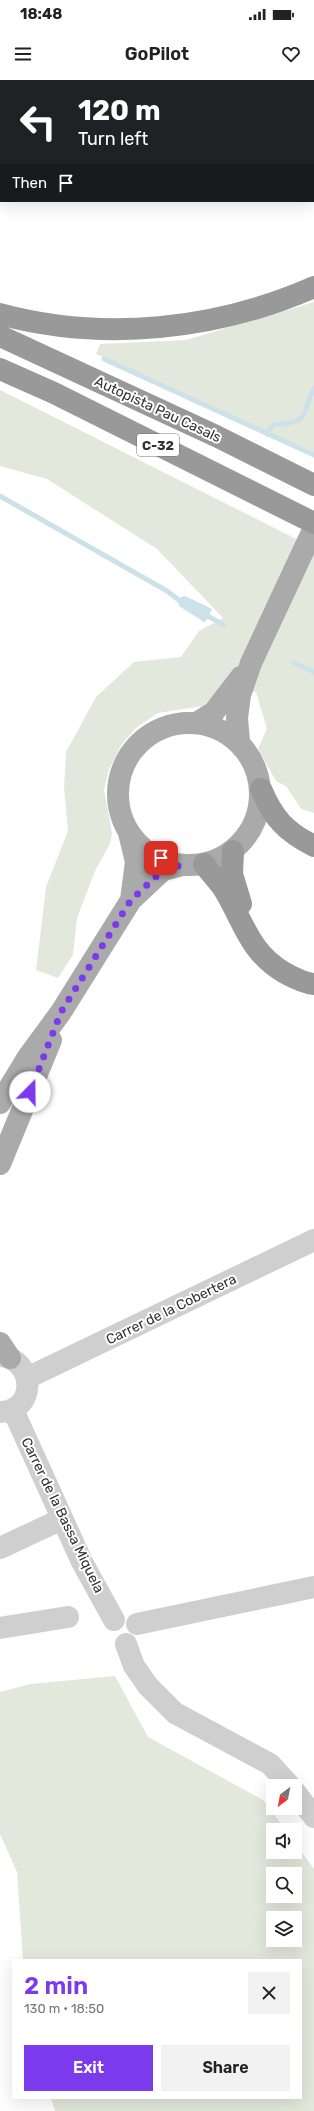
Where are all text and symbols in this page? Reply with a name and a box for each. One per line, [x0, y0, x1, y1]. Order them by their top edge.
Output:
text: 18:48 [20, 5, 62, 23]
icon: menu [12, 43, 34, 65]
text: GoPilot [125, 43, 189, 65]
icon: heart [280, 43, 302, 65]
text: 120 m [78, 94, 161, 127]
icon: left [12, 96, 64, 148]
text: Turn left [78, 128, 148, 150]
icon: arrive [55, 172, 77, 194]
text: Then [12, 174, 47, 192]
street label: Autopista Pau Casals [92, 373, 224, 446]
road number: C-32 [137, 434, 179, 456]
pin [144, 841, 178, 875]
icon: arrive [150, 847, 172, 869]
position arrow [9, 1071, 51, 1113]
street label: Carrer de la Cobertera [103, 1270, 239, 1348]
street label: Carrer de la Bassa Miquela [17, 1435, 108, 1596]
north arrow [266, 1779, 302, 1815]
map controls [266, 1779, 302, 1947]
button: sound [266, 1823, 302, 1859]
button: search [266, 1867, 302, 1903]
button: layers [266, 1911, 302, 1947]
text: 2 min [24, 1972, 88, 2000]
button: close [248, 1972, 290, 2014]
text: 130 m · 18:50 [24, 2001, 104, 2016]
button: Exit [24, 2045, 153, 2091]
button: Share [161, 2045, 290, 2091]

